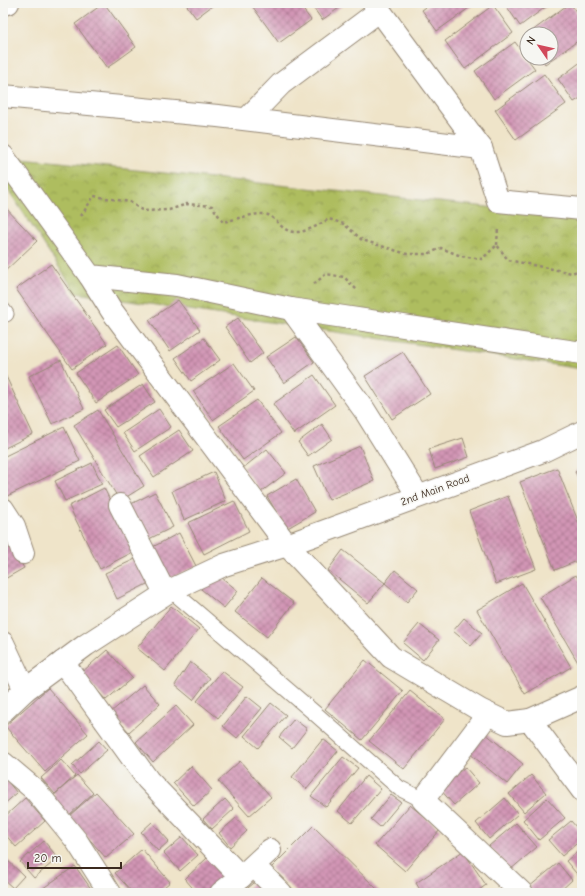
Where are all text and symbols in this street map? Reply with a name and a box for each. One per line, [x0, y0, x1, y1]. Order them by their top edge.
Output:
north arrow [519, 26, 559, 66]
text: N [524, 34, 539, 47]
street label: 2nd Main Road [399, 471, 471, 508]
scale bar [28, 844, 121, 870]
text: 20 m [34, 851, 62, 865]

